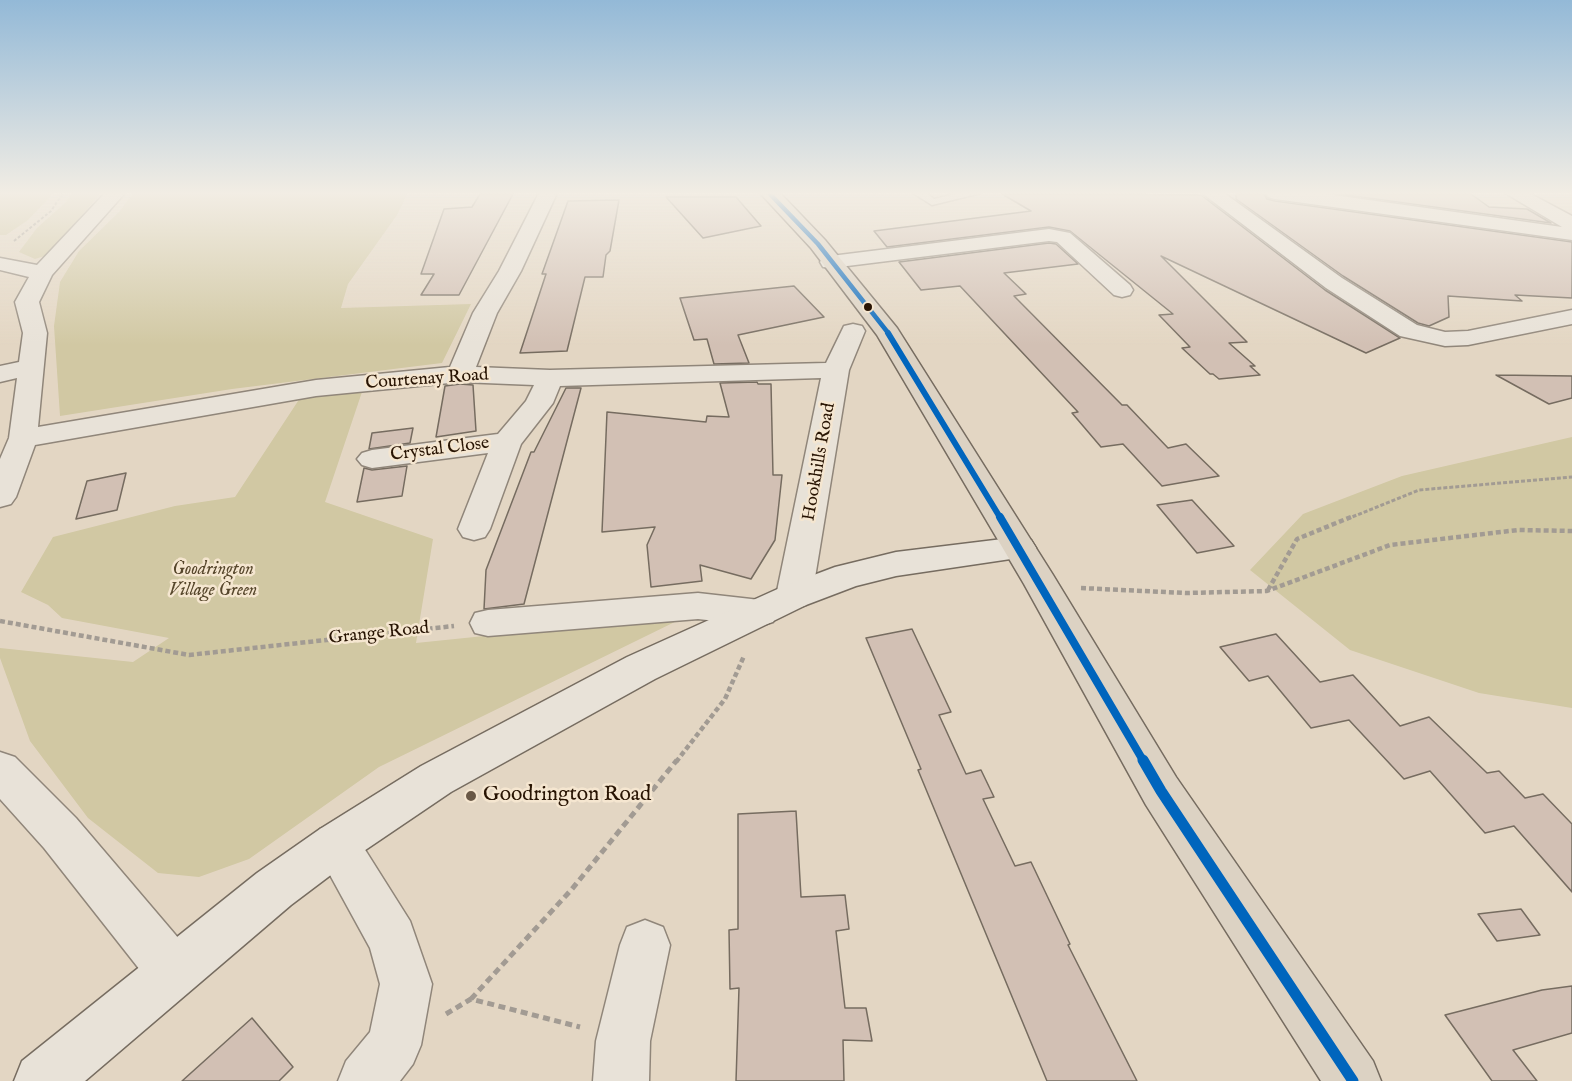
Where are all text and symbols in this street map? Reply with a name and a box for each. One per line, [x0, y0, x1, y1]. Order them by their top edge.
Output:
unlabelled marker [862, 301, 874, 313]
street label: Courtenay Road [365, 365, 489, 395]
street label: Hookhills Road [799, 401, 841, 523]
street label: Crystal Close [389, 433, 491, 467]
park label: Goodrington Village Green [169, 559, 257, 602]
street label: Grange Road [328, 618, 430, 650]
place label: Goodrington Road [483, 783, 651, 809]
marker: Goodrington Road [464, 789, 478, 803]

